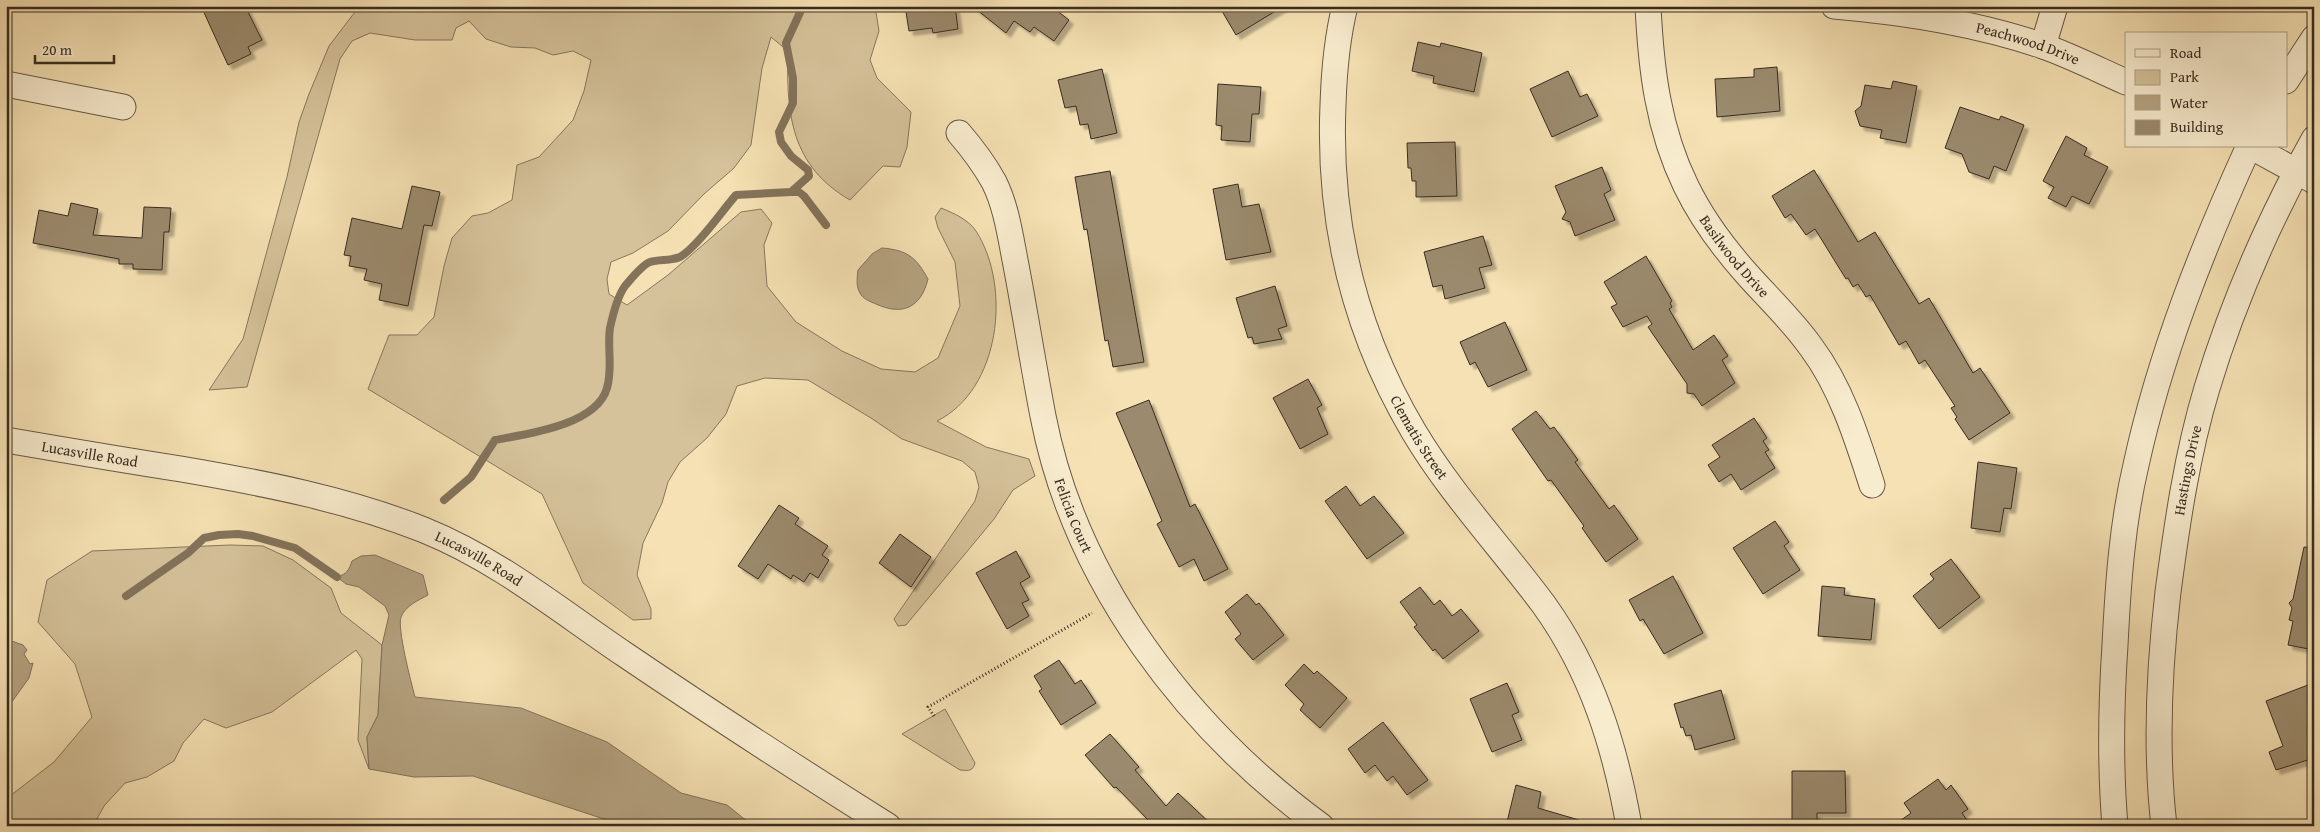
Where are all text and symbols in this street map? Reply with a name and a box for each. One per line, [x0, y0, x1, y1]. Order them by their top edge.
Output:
street label: Peachwood Drive [1974, 16, 2083, 70]
scale bar [35, 32, 114, 64]
legend [2125, 32, 2288, 148]
text: 20 m [42, 39, 73, 60]
text: Road [2170, 42, 2201, 63]
text: Park [2170, 66, 2199, 87]
text: Water [2170, 92, 2208, 113]
text: Building [2170, 116, 2224, 137]
street label: Basilwood Drive [1695, 211, 1774, 302]
street label: Clematis Street [1386, 392, 1454, 484]
street label: Hastings Drive [2168, 423, 2206, 517]
street label: Lucasville Road [40, 435, 140, 472]
street label: Felicia Court [1050, 475, 1099, 557]
street label: Lucasville Road [432, 525, 527, 591]

